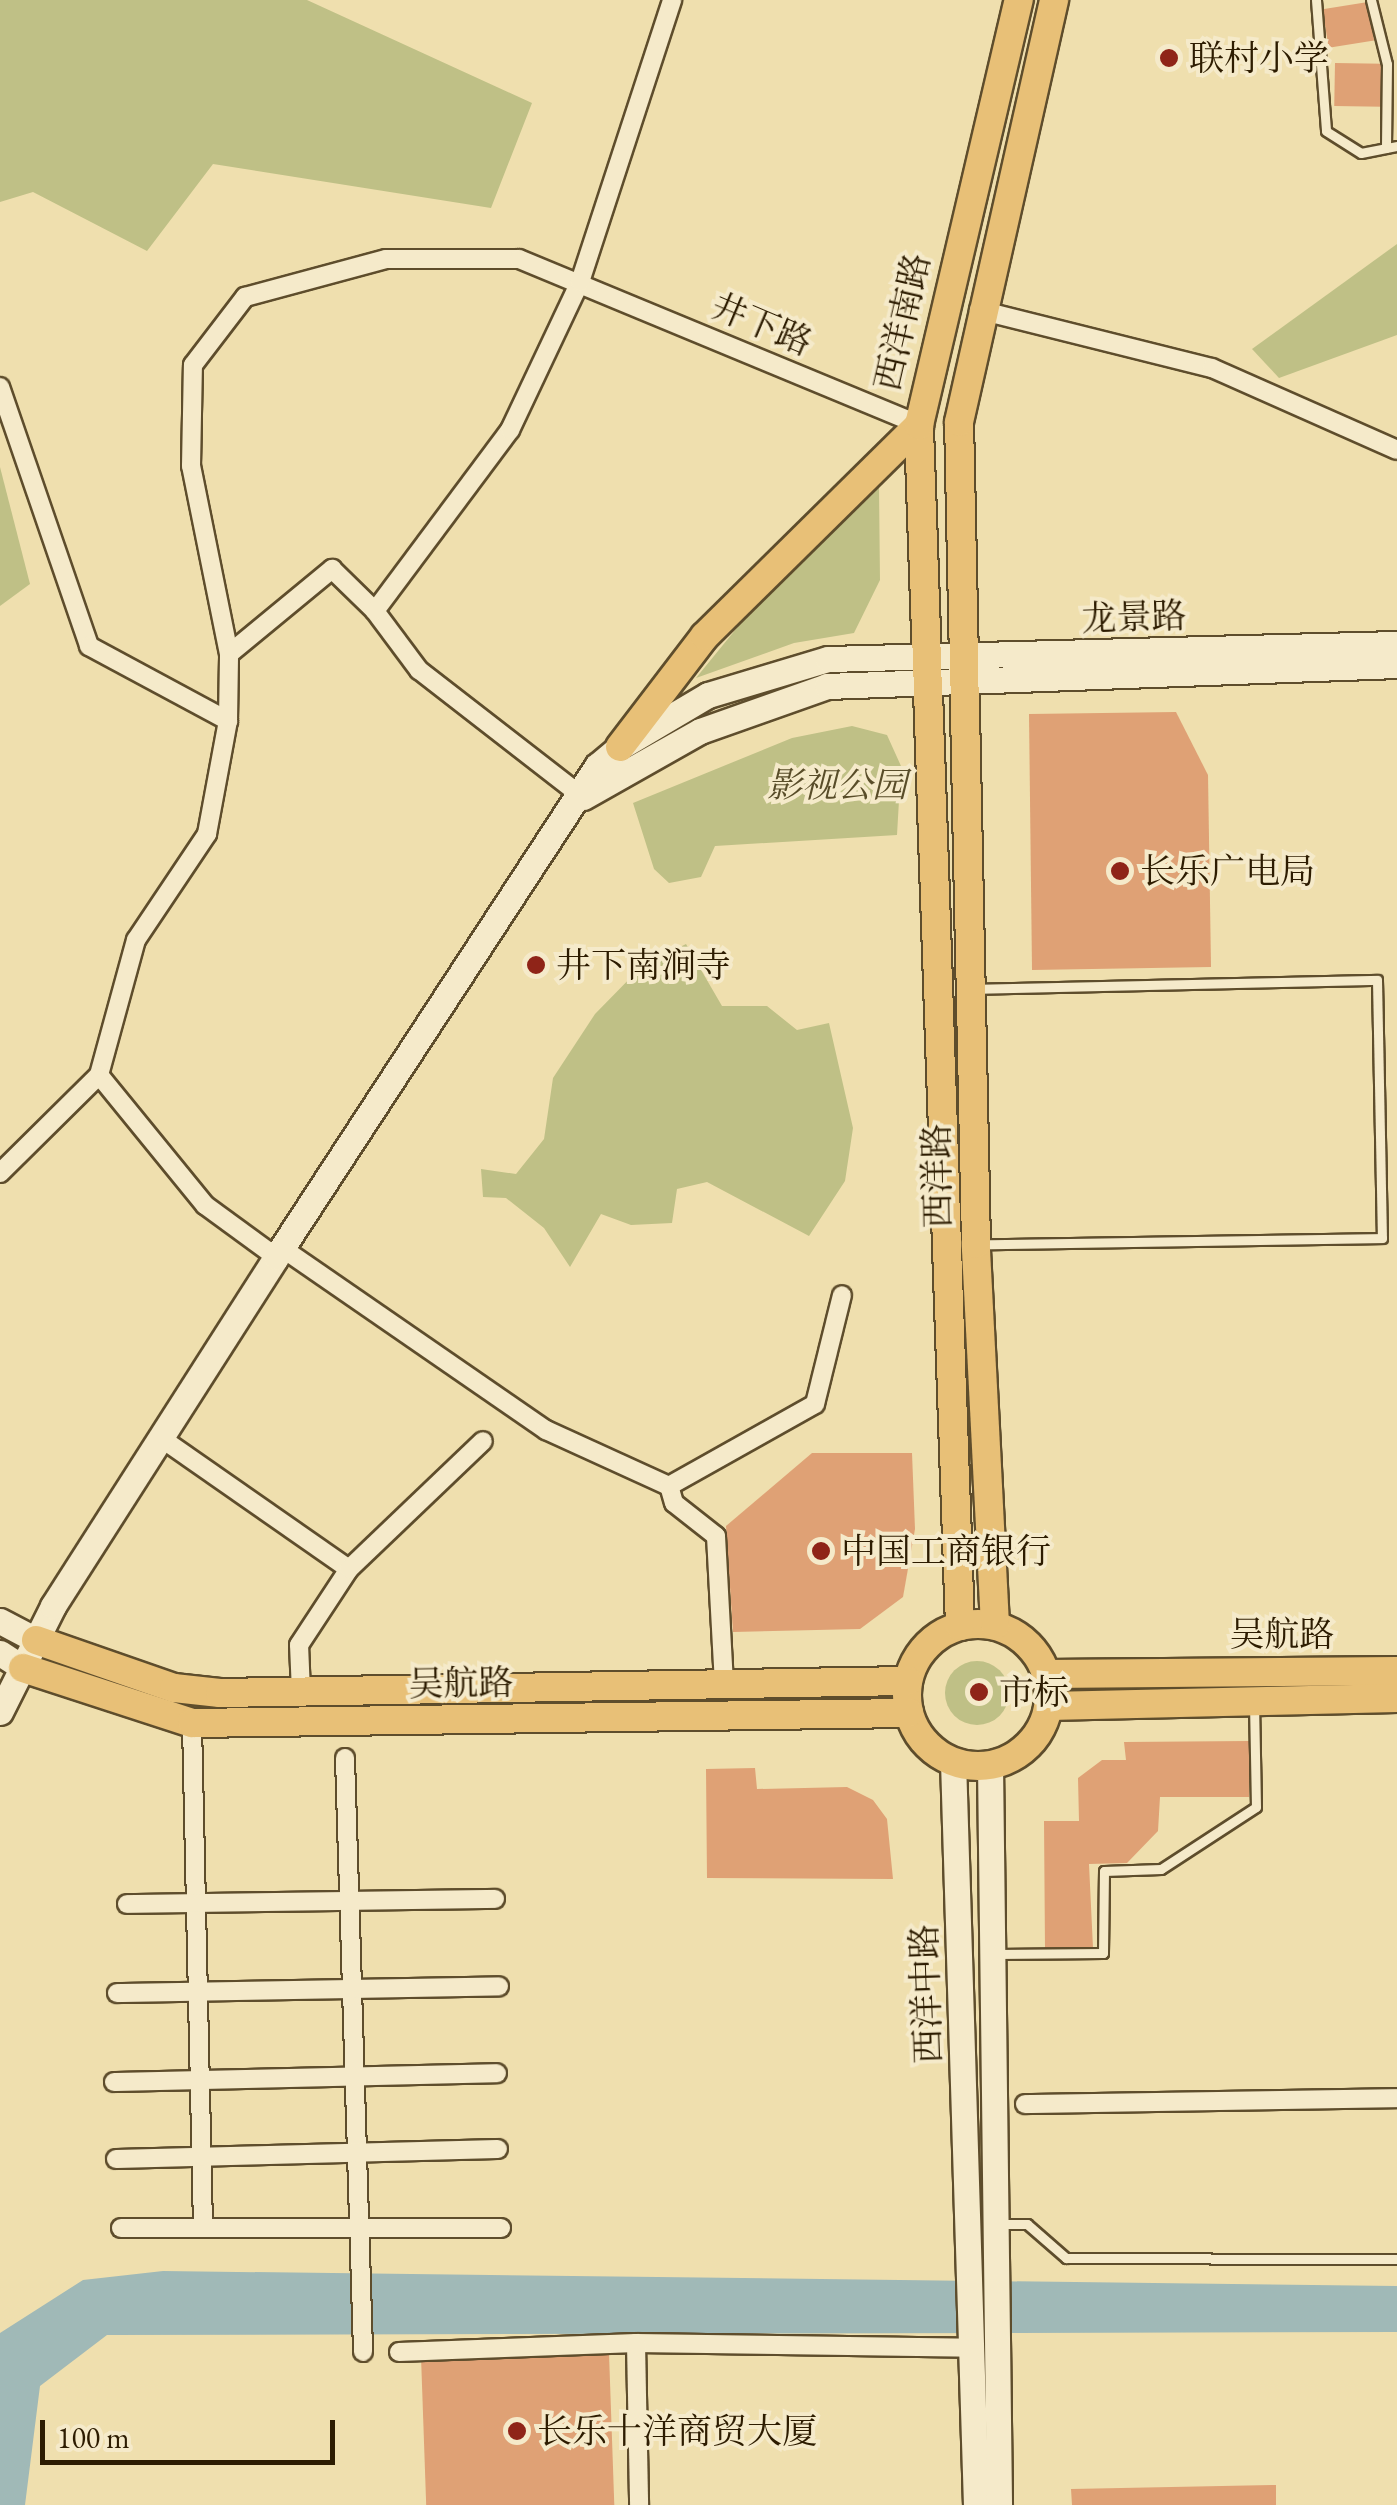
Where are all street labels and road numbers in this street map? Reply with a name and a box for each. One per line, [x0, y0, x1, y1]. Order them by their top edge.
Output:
street label: 西洋南路 [866, 249, 938, 395]
street label: 井下路 [705, 284, 819, 364]
street label: 龙景路 [1081, 594, 1187, 640]
street label: 西洋路 [915, 1123, 959, 1229]
street label: 吴航路 [1230, 1613, 1334, 1655]
street label: 吴航路 [408, 1661, 514, 1705]
street label: 西洋中路 [903, 1923, 949, 2065]

